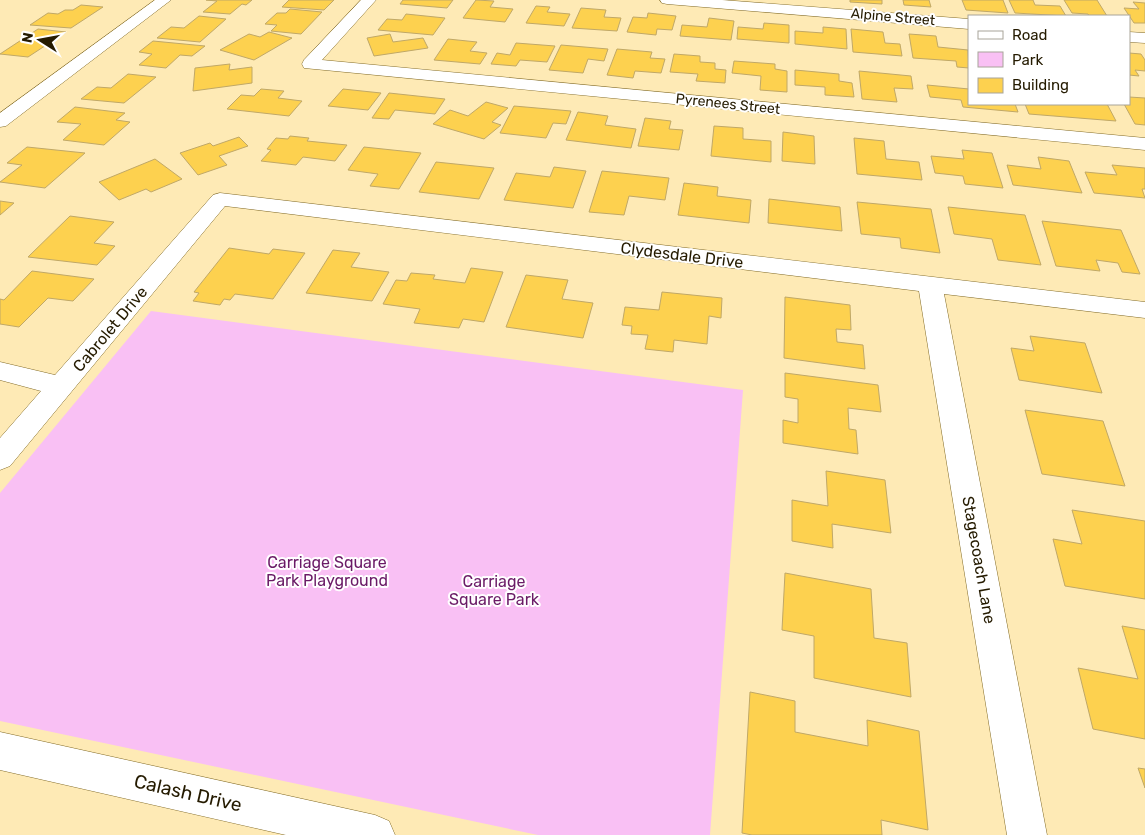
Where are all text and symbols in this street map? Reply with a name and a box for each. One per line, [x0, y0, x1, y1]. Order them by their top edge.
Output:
street label: Alpine Street [850, 5, 936, 29]
north arrow [15, 15, 65, 65]
legend [968, 15, 1130, 105]
text: Road [1012, 26, 1048, 44]
text: N [18, 31, 37, 44]
text: Park [1012, 51, 1043, 69]
text: Building [1012, 76, 1069, 94]
street label: Pyrenees Street [675, 90, 782, 118]
street label: Clydesdale Drive [620, 238, 744, 272]
street label: Cabrolet Drive [69, 282, 151, 376]
street label: Stagecoach Lane [958, 495, 1000, 625]
park label: Carriage Square Park Playground [266, 553, 388, 590]
park label: Carriage Square Park [449, 572, 540, 609]
street label: Calash Drive [132, 769, 244, 817]

